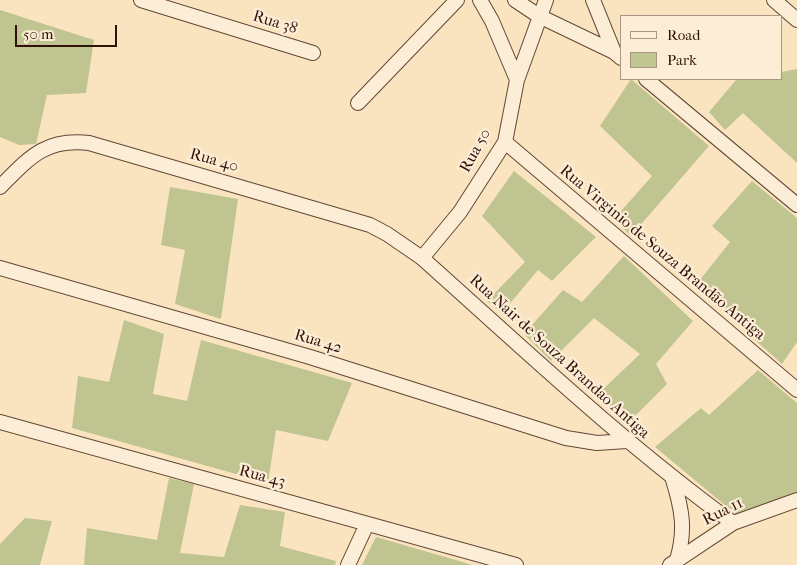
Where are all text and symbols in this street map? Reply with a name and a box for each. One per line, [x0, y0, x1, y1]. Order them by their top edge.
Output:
street label: Rua 38 [250, 7, 300, 39]
scale bar [18, 15, 120, 47]
legend [620, 15, 782, 80]
text: 50 m [23, 25, 53, 43]
text: Road [667, 26, 700, 44]
text: Park [667, 51, 697, 69]
street label: Rua 50 [456, 126, 496, 176]
street label: Rua 40 [188, 145, 240, 177]
street label: Rua Virginio de Souza Brandão Antiga [555, 161, 769, 345]
street label: Rua Nair de Souza Brandao Antiga [465, 271, 653, 443]
street label: Rua 42 [292, 326, 344, 358]
street label: Rua 43 [237, 462, 287, 492]
street label: Rua 11 [700, 494, 746, 530]

